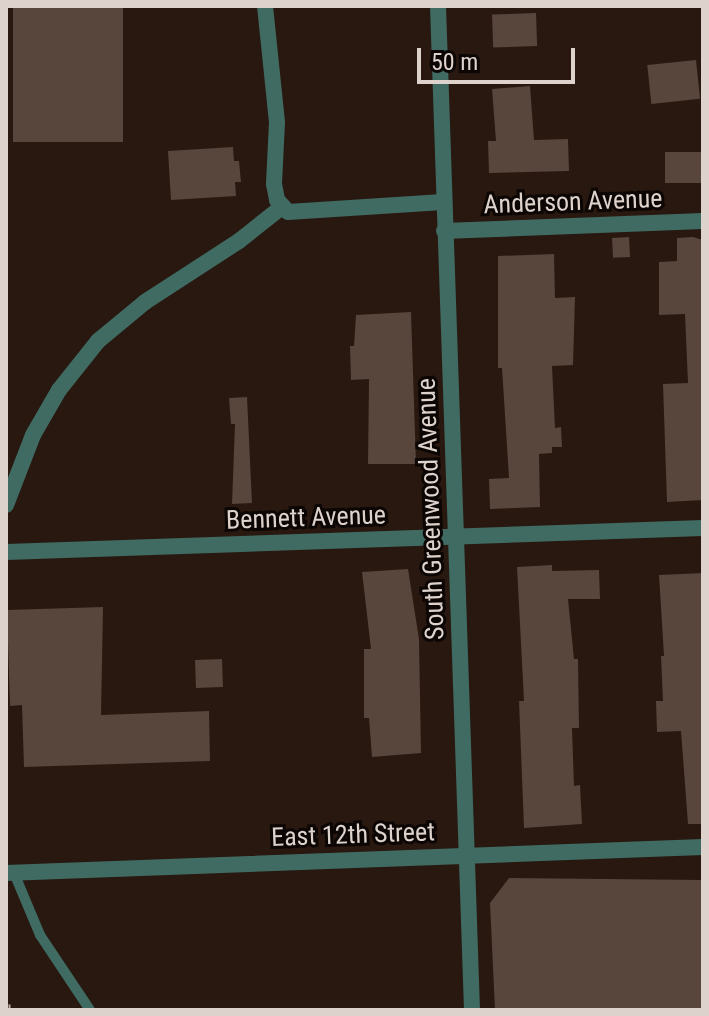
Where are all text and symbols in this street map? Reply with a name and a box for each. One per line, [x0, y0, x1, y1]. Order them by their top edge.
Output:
scale bar [421, 32, 579, 82]
text: 50 m [431, 48, 478, 76]
street label: Anderson Avenue [483, 183, 663, 221]
street label: South Greenwood Avenue [411, 378, 451, 640]
street label: Bennett Avenue [226, 500, 386, 536]
street label: East 12th Street [271, 817, 435, 853]

